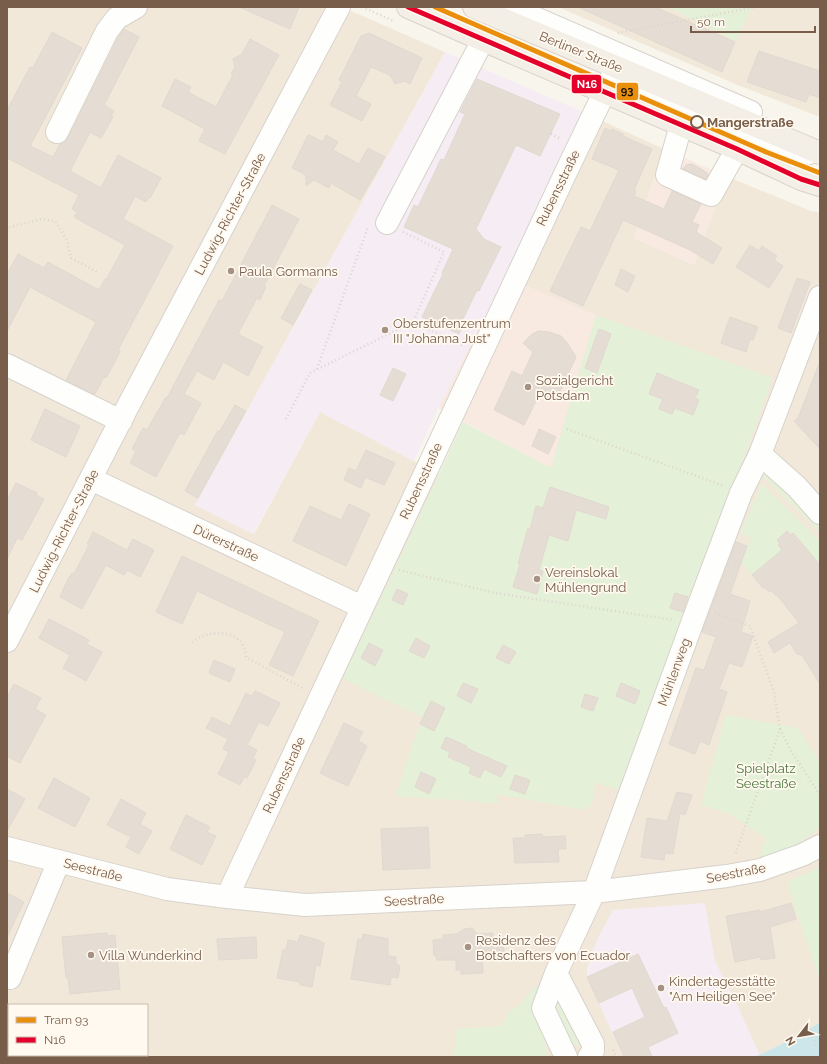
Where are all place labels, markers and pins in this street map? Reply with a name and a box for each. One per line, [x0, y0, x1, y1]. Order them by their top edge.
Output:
marker: Mangerstraße [690, 115, 704, 129]
place label: Mangerstraße [707, 115, 794, 130]
place label: Paula Gormanns [239, 264, 338, 279]
marker: Paula Gormanns [226, 266, 236, 276]
place label: Oberstufenzentrum III "Johanna Just" [393, 316, 511, 346]
marker: Oberstufenzentrum III "Johanna Just" [380, 325, 390, 335]
place label: Sozialgericht Potsdam [536, 373, 614, 403]
marker: Sozialgericht Potsdam [523, 382, 533, 392]
place label: Vereinslokal Mühlengrund [545, 565, 626, 595]
marker: Vereinslokal Mühlengrund [532, 574, 542, 584]
place label: Residenz des Botschafters von Ecuador [476, 933, 630, 963]
marker: Residenz des Botschafters von Ecuador [463, 942, 473, 952]
place label: Villa Wunderkind [99, 948, 202, 963]
marker: Villa Wunderkind [86, 950, 96, 960]
place label: Kindertagesstätte "Am Heiligen See" [669, 974, 776, 1004]
marker: Kindertagesstätte "Am Heiligen See" [656, 983, 666, 993]

